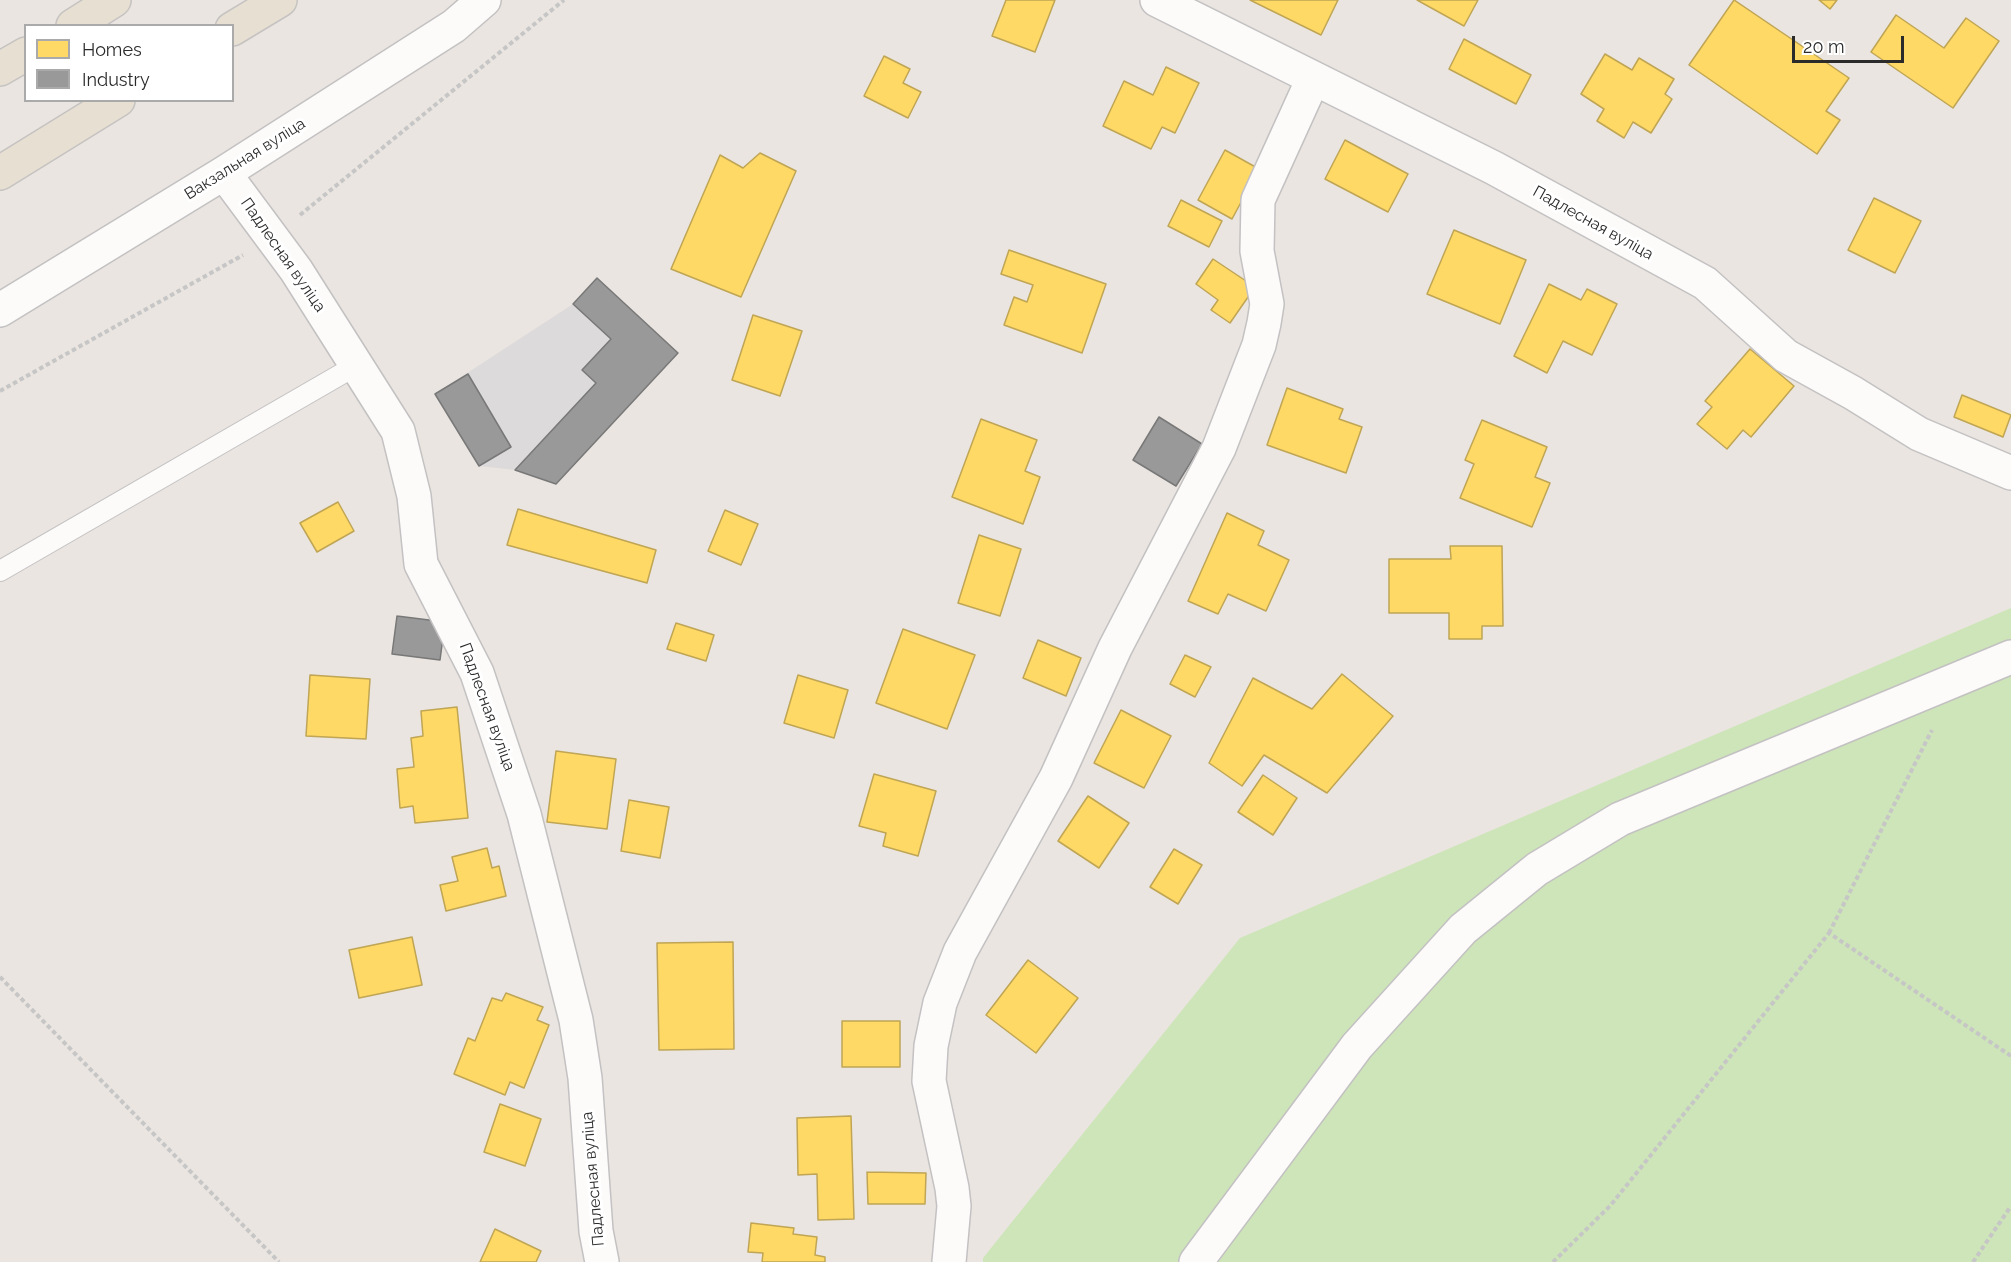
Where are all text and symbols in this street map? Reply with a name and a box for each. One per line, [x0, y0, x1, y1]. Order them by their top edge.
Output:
legend [24, 24, 234, 102]
scale bar [1795, 24, 1908, 62]
text: 20 m [1803, 36, 1845, 57]
text: Homes [82, 39, 142, 60]
text: Industry [82, 69, 150, 90]
street label: Вакзальная вуліца [181, 114, 309, 204]
street label: Падлесная вуліца [1529, 182, 1657, 264]
street label: Падлесная вуліца [236, 194, 330, 316]
street label: Падлесная вуліца [455, 640, 519, 774]
street label: Падлесная вуліца [578, 1111, 608, 1247]

